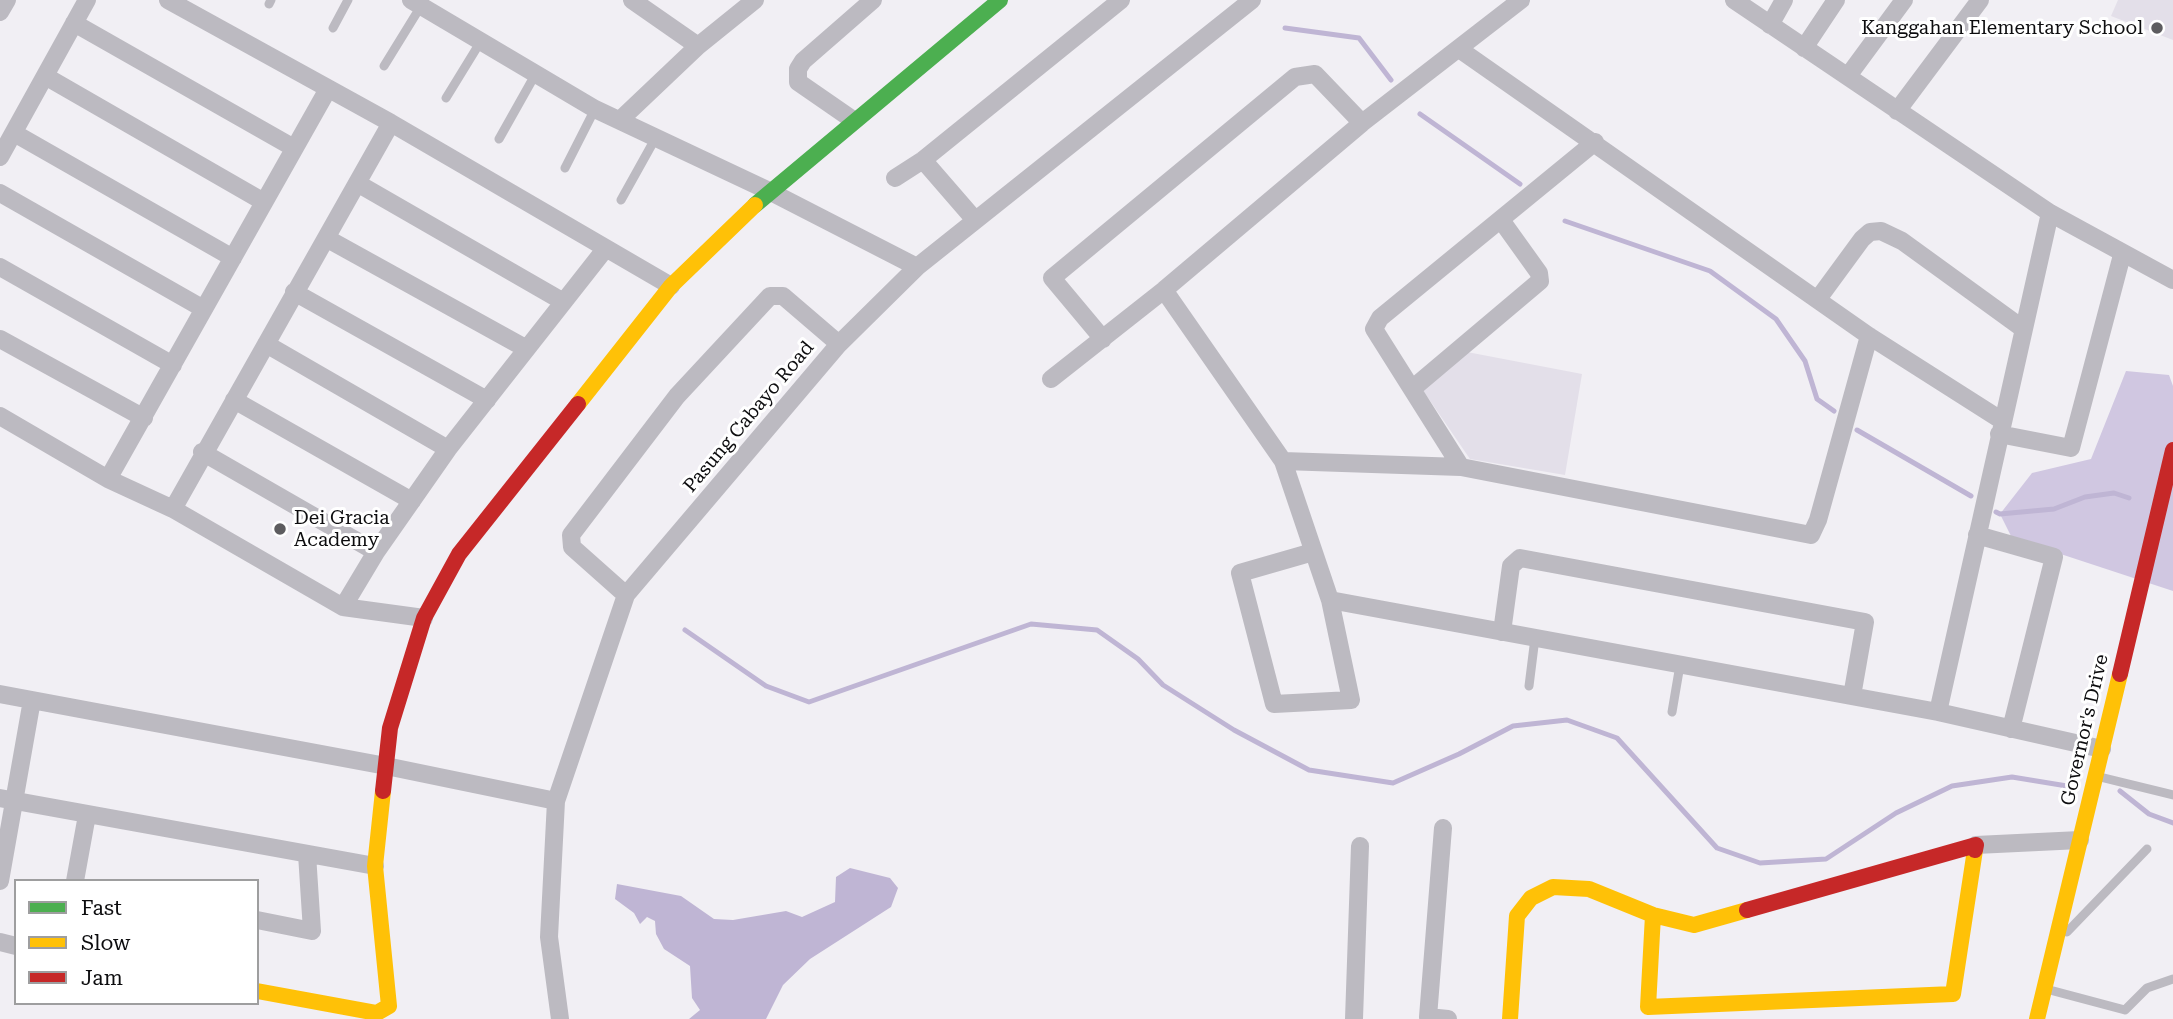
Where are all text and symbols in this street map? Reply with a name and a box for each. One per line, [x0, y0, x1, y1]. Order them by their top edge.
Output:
place label: Kanggahan Elementary School [1861, 17, 2143, 39]
marker: Kanggahan Elementary School [2149, 20, 2165, 36]
street label: Pasung Cabayo Road [679, 337, 819, 497]
place label: Dei Gracia Academy [294, 507, 390, 551]
marker: Dei Gracia Academy [272, 521, 288, 537]
street label: Governor's Drive [2056, 652, 2114, 808]
legend [14, 879, 259, 1005]
text: Fast [81, 896, 122, 920]
text: Slow [81, 931, 130, 955]
text: Jam [81, 966, 123, 990]

